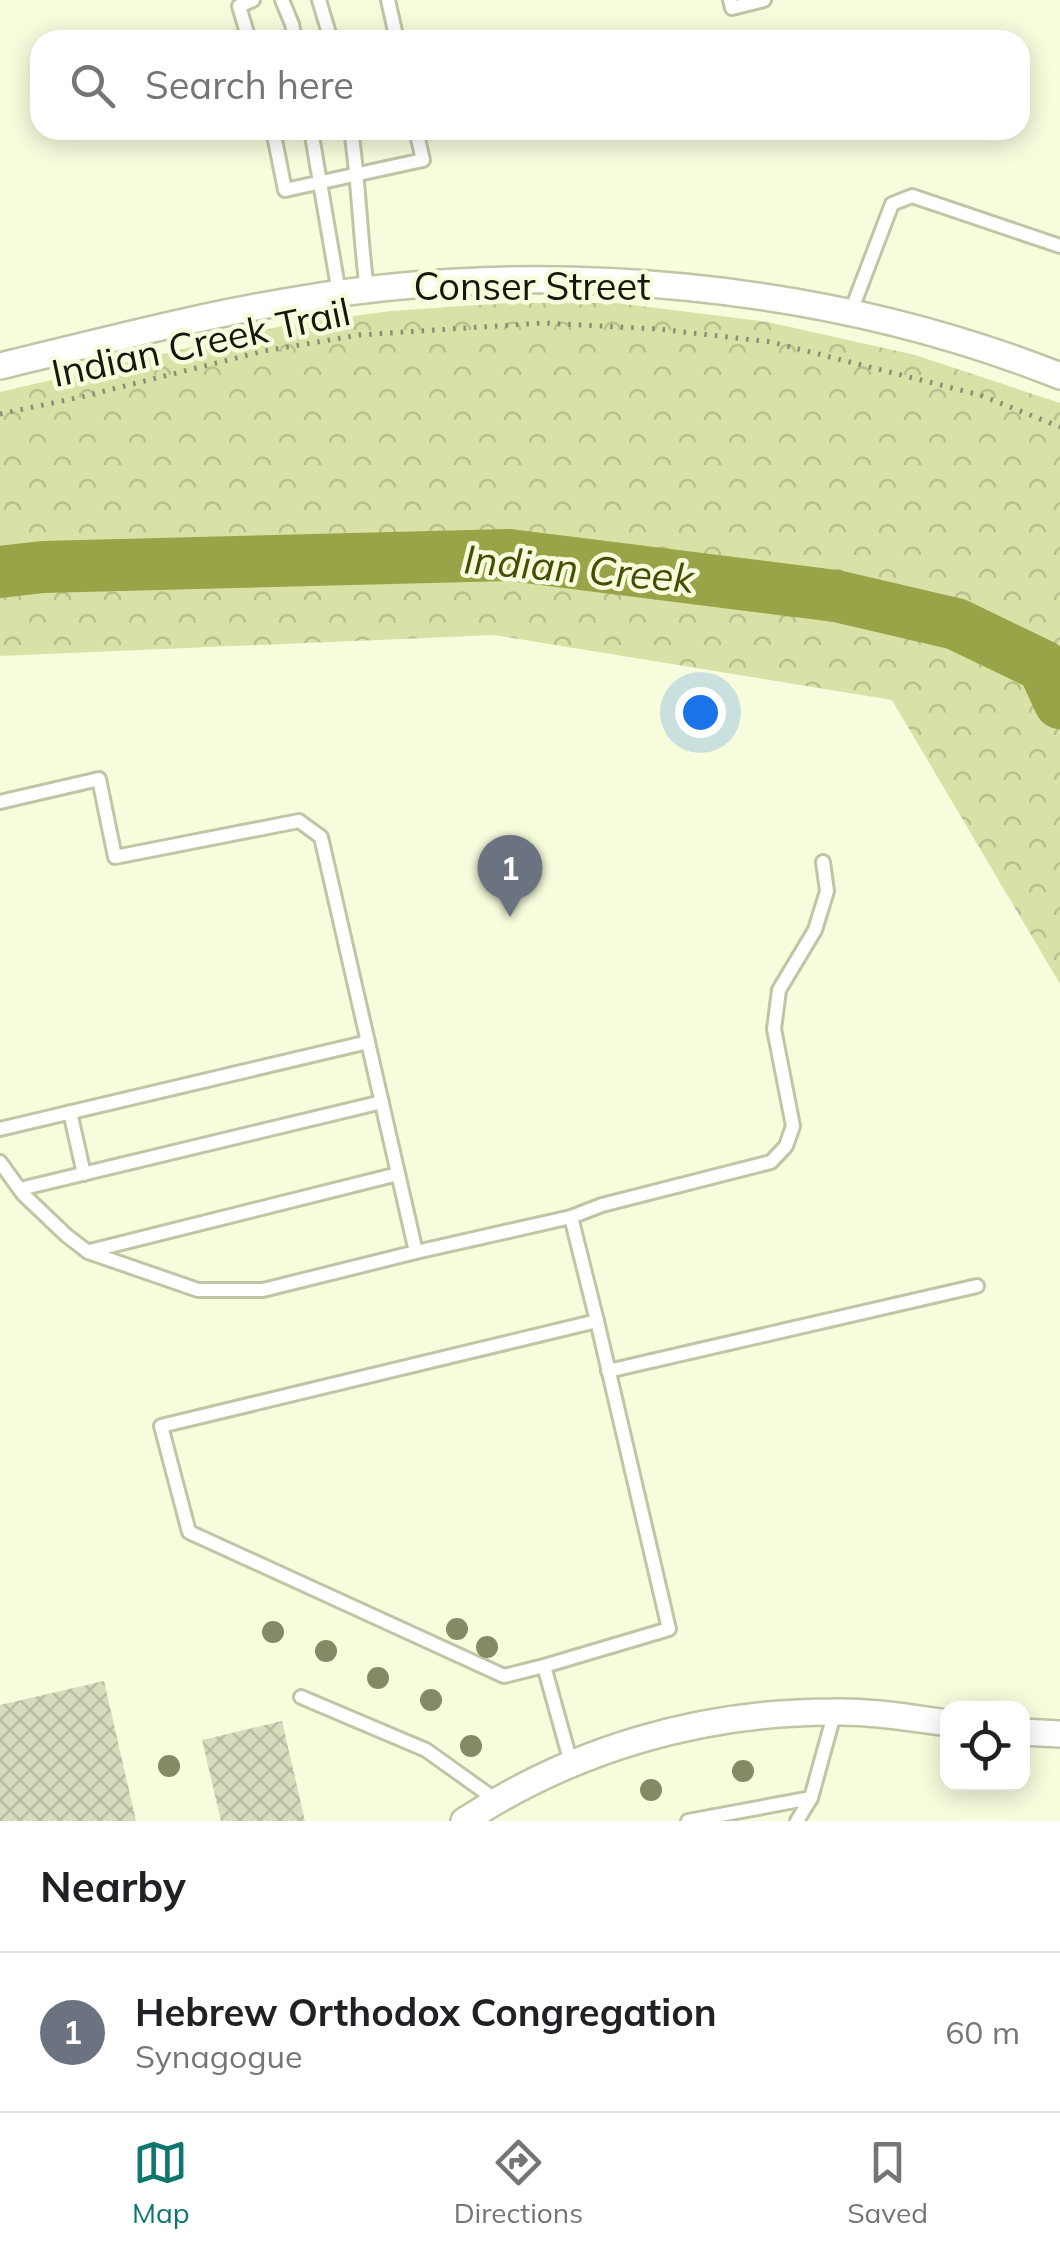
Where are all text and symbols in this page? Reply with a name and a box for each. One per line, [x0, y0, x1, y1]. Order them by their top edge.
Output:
search box [30, 30, 1030, 140]
icon: search [65, 58, 120, 113]
text: Search here [145, 61, 354, 109]
street label: Conser Street [414, 262, 650, 310]
street label: Indian Creek Trail [47, 287, 354, 397]
water label: Indian Creek [462, 533, 698, 603]
your location [675, 687, 726, 738]
pin: 1 [478, 834, 542, 917]
map controls [940, 1701, 1030, 1791]
button: locate [940, 1701, 1030, 1791]
text: Nearby [40, 1860, 186, 1913]
text: Hebrew Orthodox Congregation [135, 1988, 717, 2036]
text: 1 [63, 2012, 82, 2052]
text: 60 m [945, 2012, 1020, 2052]
text: Synagogue [135, 2036, 302, 2076]
tab: Map [132, 2135, 190, 2230]
tab: Directions [454, 2135, 583, 2230]
tab: Saved [847, 2135, 928, 2230]

